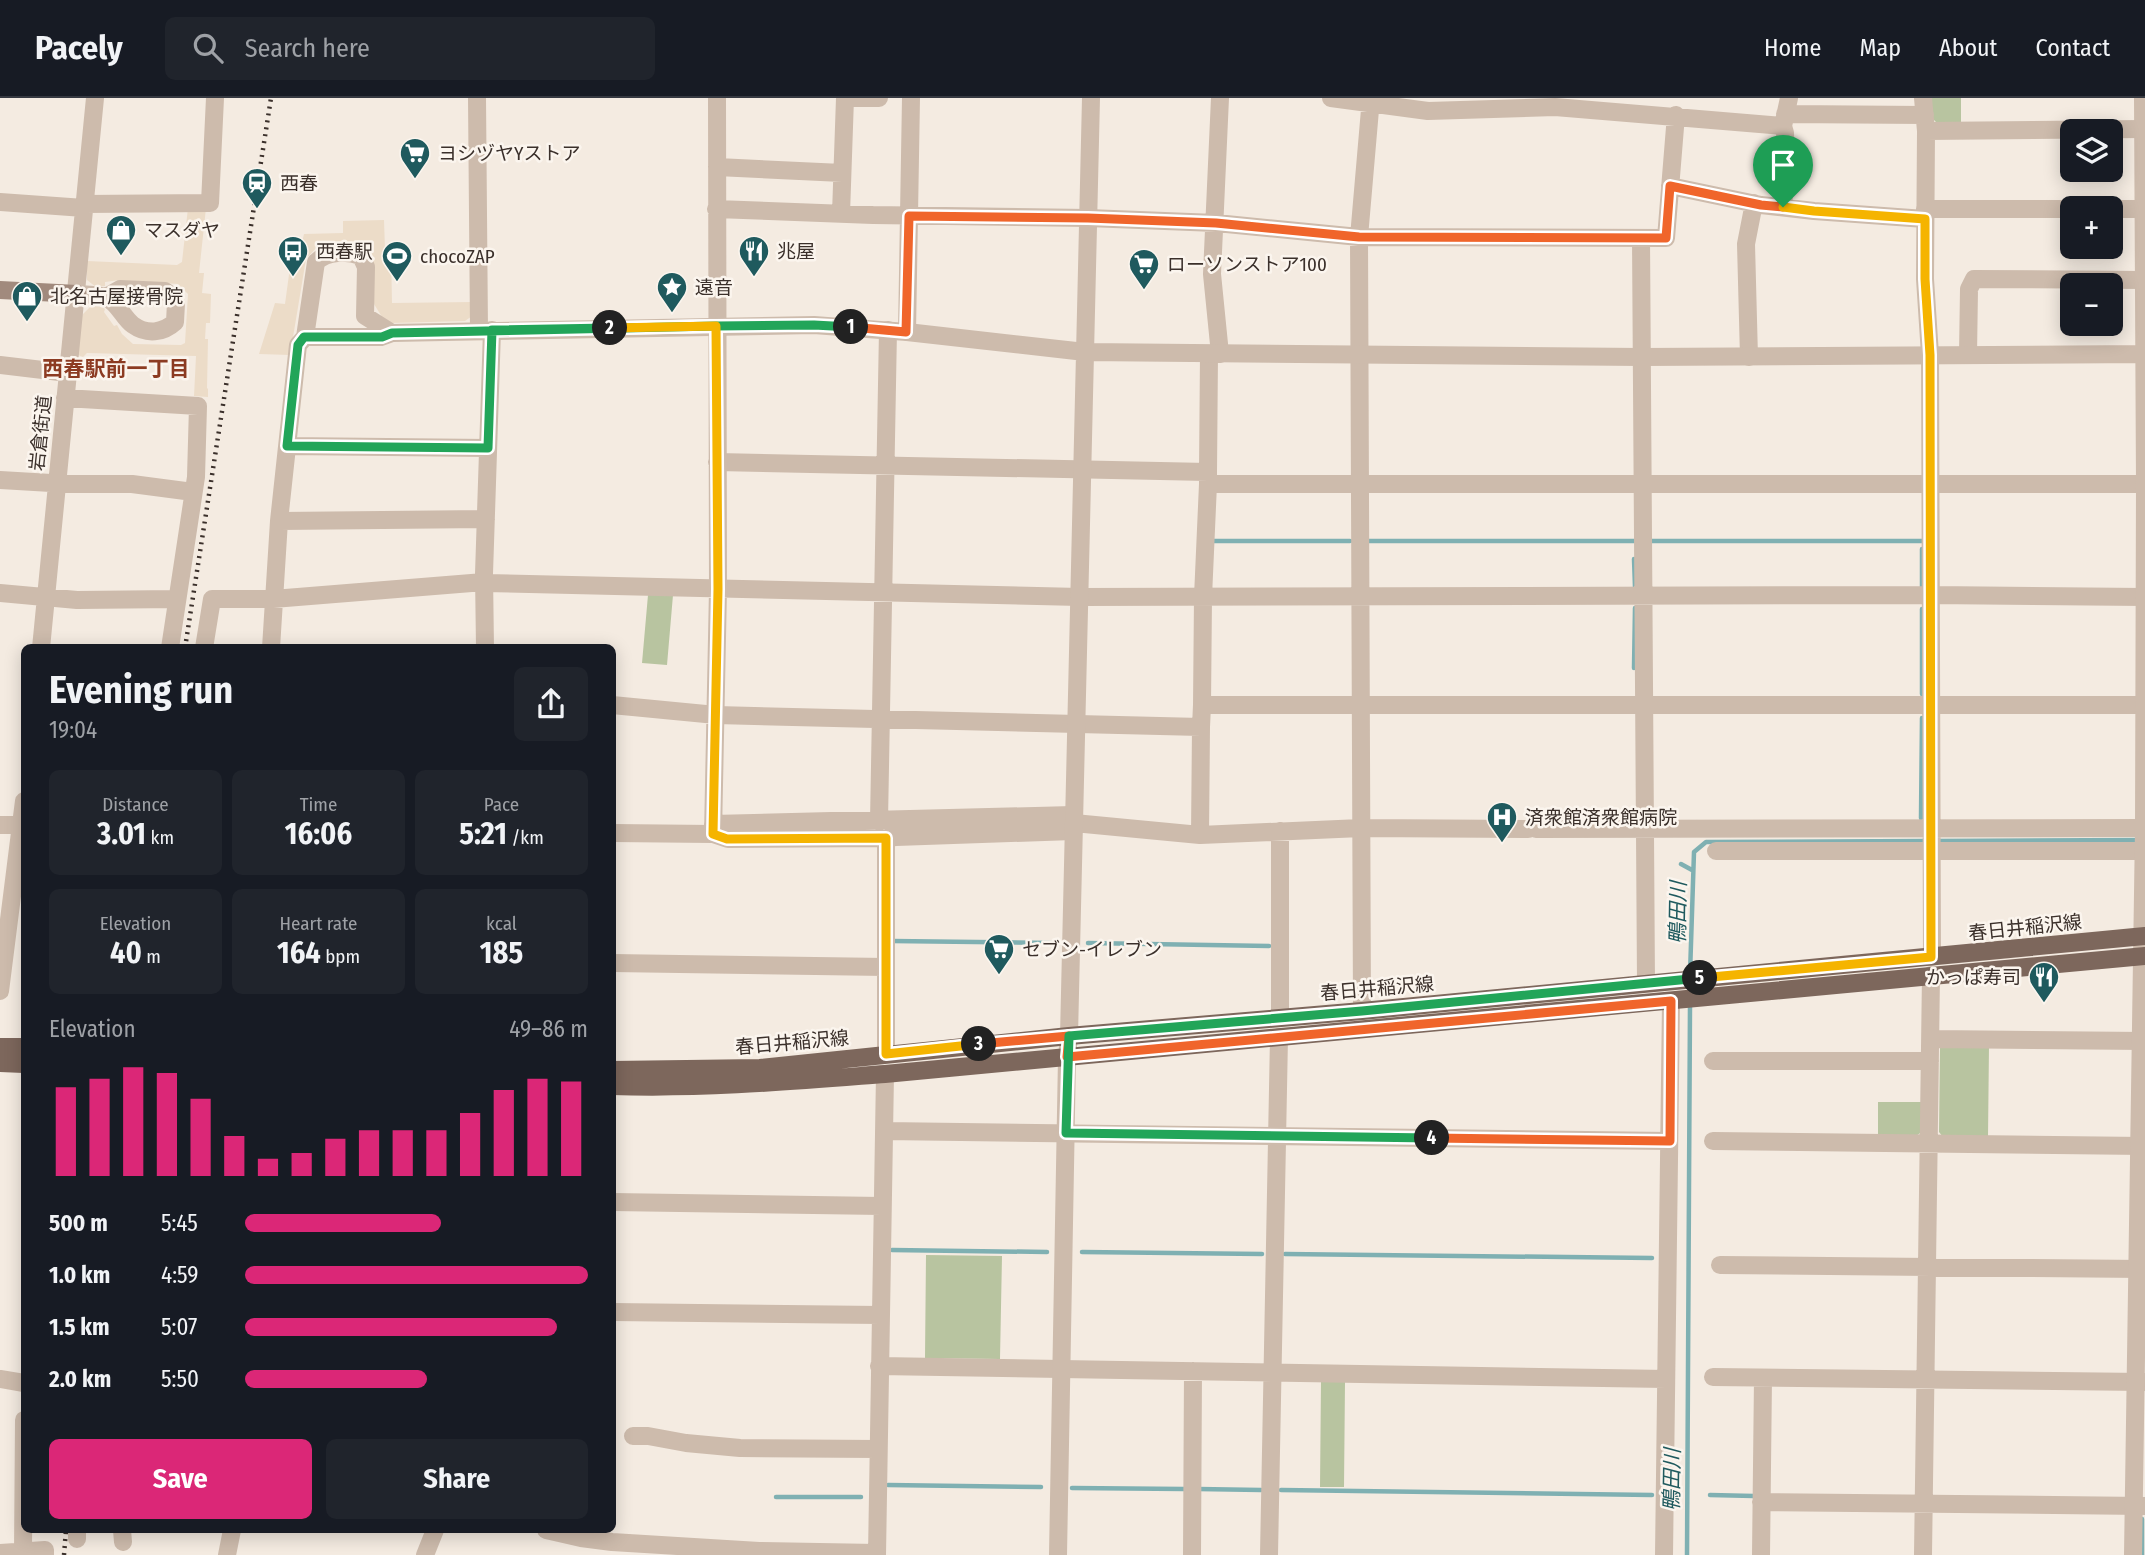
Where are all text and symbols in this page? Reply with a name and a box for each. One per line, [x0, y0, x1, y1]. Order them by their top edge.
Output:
search box [165, 17, 655, 80]
text: Pacely [35, 28, 123, 68]
icon: search [189, 29, 227, 67]
text: Search here [245, 33, 370, 64]
text: Home [1764, 34, 1821, 62]
text: Map [1859, 34, 1901, 62]
text: About [1939, 34, 1997, 62]
text: Contact [2035, 34, 2110, 62]
map controls [2060, 119, 2123, 336]
button: layers [2060, 119, 2123, 182]
pin [1753, 135, 1813, 207]
supermarket icon: ヨシヅヤYストア [398, 136, 432, 180]
place label: ヨシヅヤYストア [438, 142, 580, 165]
icon: arrive [1764, 146, 1802, 184]
station icon: 西春 [240, 166, 274, 210]
place label: 西春 [280, 172, 318, 195]
button: + [2060, 196, 2123, 259]
shop icon: マスダヤ [104, 213, 138, 257]
place label: マスダヤ [144, 219, 220, 242]
bus stop icon: 西春駅 [276, 234, 310, 278]
restaurant icon: 兆屋 [737, 234, 771, 278]
sports icon: chocoZAP [380, 239, 414, 283]
place label: 西春駅 [316, 240, 373, 263]
place label: 兆屋 [777, 240, 815, 263]
place label: chocoZAP [420, 245, 495, 268]
supermarket icon: ローソンストア100 [1127, 247, 1161, 291]
place label: ローソンストア100 [1167, 253, 1327, 276]
place icon: 遠音 [655, 270, 689, 314]
button: − [2060, 273, 2123, 336]
place label: 遠音 [695, 276, 733, 299]
shop icon: 北名古屋接骨院 [10, 279, 44, 323]
place label: 北名古屋接骨院 [50, 285, 183, 308]
pin: 2 [592, 310, 628, 345]
pin: 1 [834, 310, 868, 344]
text: 1 [846, 315, 855, 338]
text: 2 [605, 316, 614, 339]
district label: 西春駅前一丁目 [43, 356, 190, 382]
street label: 岩倉街道 [25, 394, 56, 472]
text: Evening run [49, 667, 233, 713]
button: share [514, 667, 588, 741]
text: 19:04 [49, 716, 97, 744]
text: Distance [102, 793, 169, 816]
text: Time [300, 793, 337, 816]
text: Pace [484, 793, 519, 816]
hospital icon: 済衆館済衆館病院 [1485, 800, 1519, 844]
place label: 済衆館済衆館病院 [1525, 806, 1677, 829]
text: 3.01 [97, 816, 146, 852]
text: 16:06 [285, 816, 352, 852]
text: 5:21 [459, 816, 507, 852]
text: km [146, 826, 174, 849]
text: /km [507, 826, 544, 849]
water label: 鴨田川 [1664, 879, 1692, 945]
street label: 春日井稲沢線 [1967, 910, 2083, 945]
text: Elevation [100, 912, 171, 935]
text: Heart rate [279, 912, 358, 935]
text: kcal [486, 912, 517, 935]
supermarket icon: セブン-イレブン [982, 932, 1016, 976]
text: 40 [110, 935, 142, 971]
text: 164 [277, 935, 321, 971]
text: 185 [480, 935, 523, 971]
place label: セブン-イレブン [1022, 938, 1162, 961]
text: m [142, 945, 161, 968]
text: bpm [321, 945, 360, 968]
pin: 5 [1682, 960, 1718, 996]
restaurant icon: かっぱ寿司 [2027, 960, 2061, 1004]
text: 5 [1695, 966, 1704, 989]
place label: かっぱ寿司 [1926, 966, 2021, 989]
street label: 春日井稲沢線 [1319, 972, 1435, 1005]
text: Elevation [49, 1015, 136, 1043]
text: 49–86 m [509, 1015, 588, 1043]
street label: 春日井稲沢線 [734, 1026, 850, 1059]
pin: 3 [962, 1026, 996, 1062]
text: 3 [974, 1032, 983, 1055]
pin: 4 [1414, 1121, 1450, 1156]
text: 4 [1427, 1126, 1436, 1149]
text: 500 m [49, 1209, 108, 1237]
text: 5:45 [161, 1209, 198, 1237]
text: 1.0 km [49, 1261, 110, 1289]
text: 4:59 [161, 1261, 199, 1289]
text: 1.5 km [49, 1313, 110, 1341]
text: 5:07 [161, 1313, 197, 1341]
text: 2.0 km [49, 1365, 111, 1393]
text: 5:50 [161, 1365, 199, 1393]
button: Save [49, 1439, 312, 1519]
button: Share [326, 1439, 588, 1519]
water label: 鴨田川 [1658, 1446, 1686, 1512]

